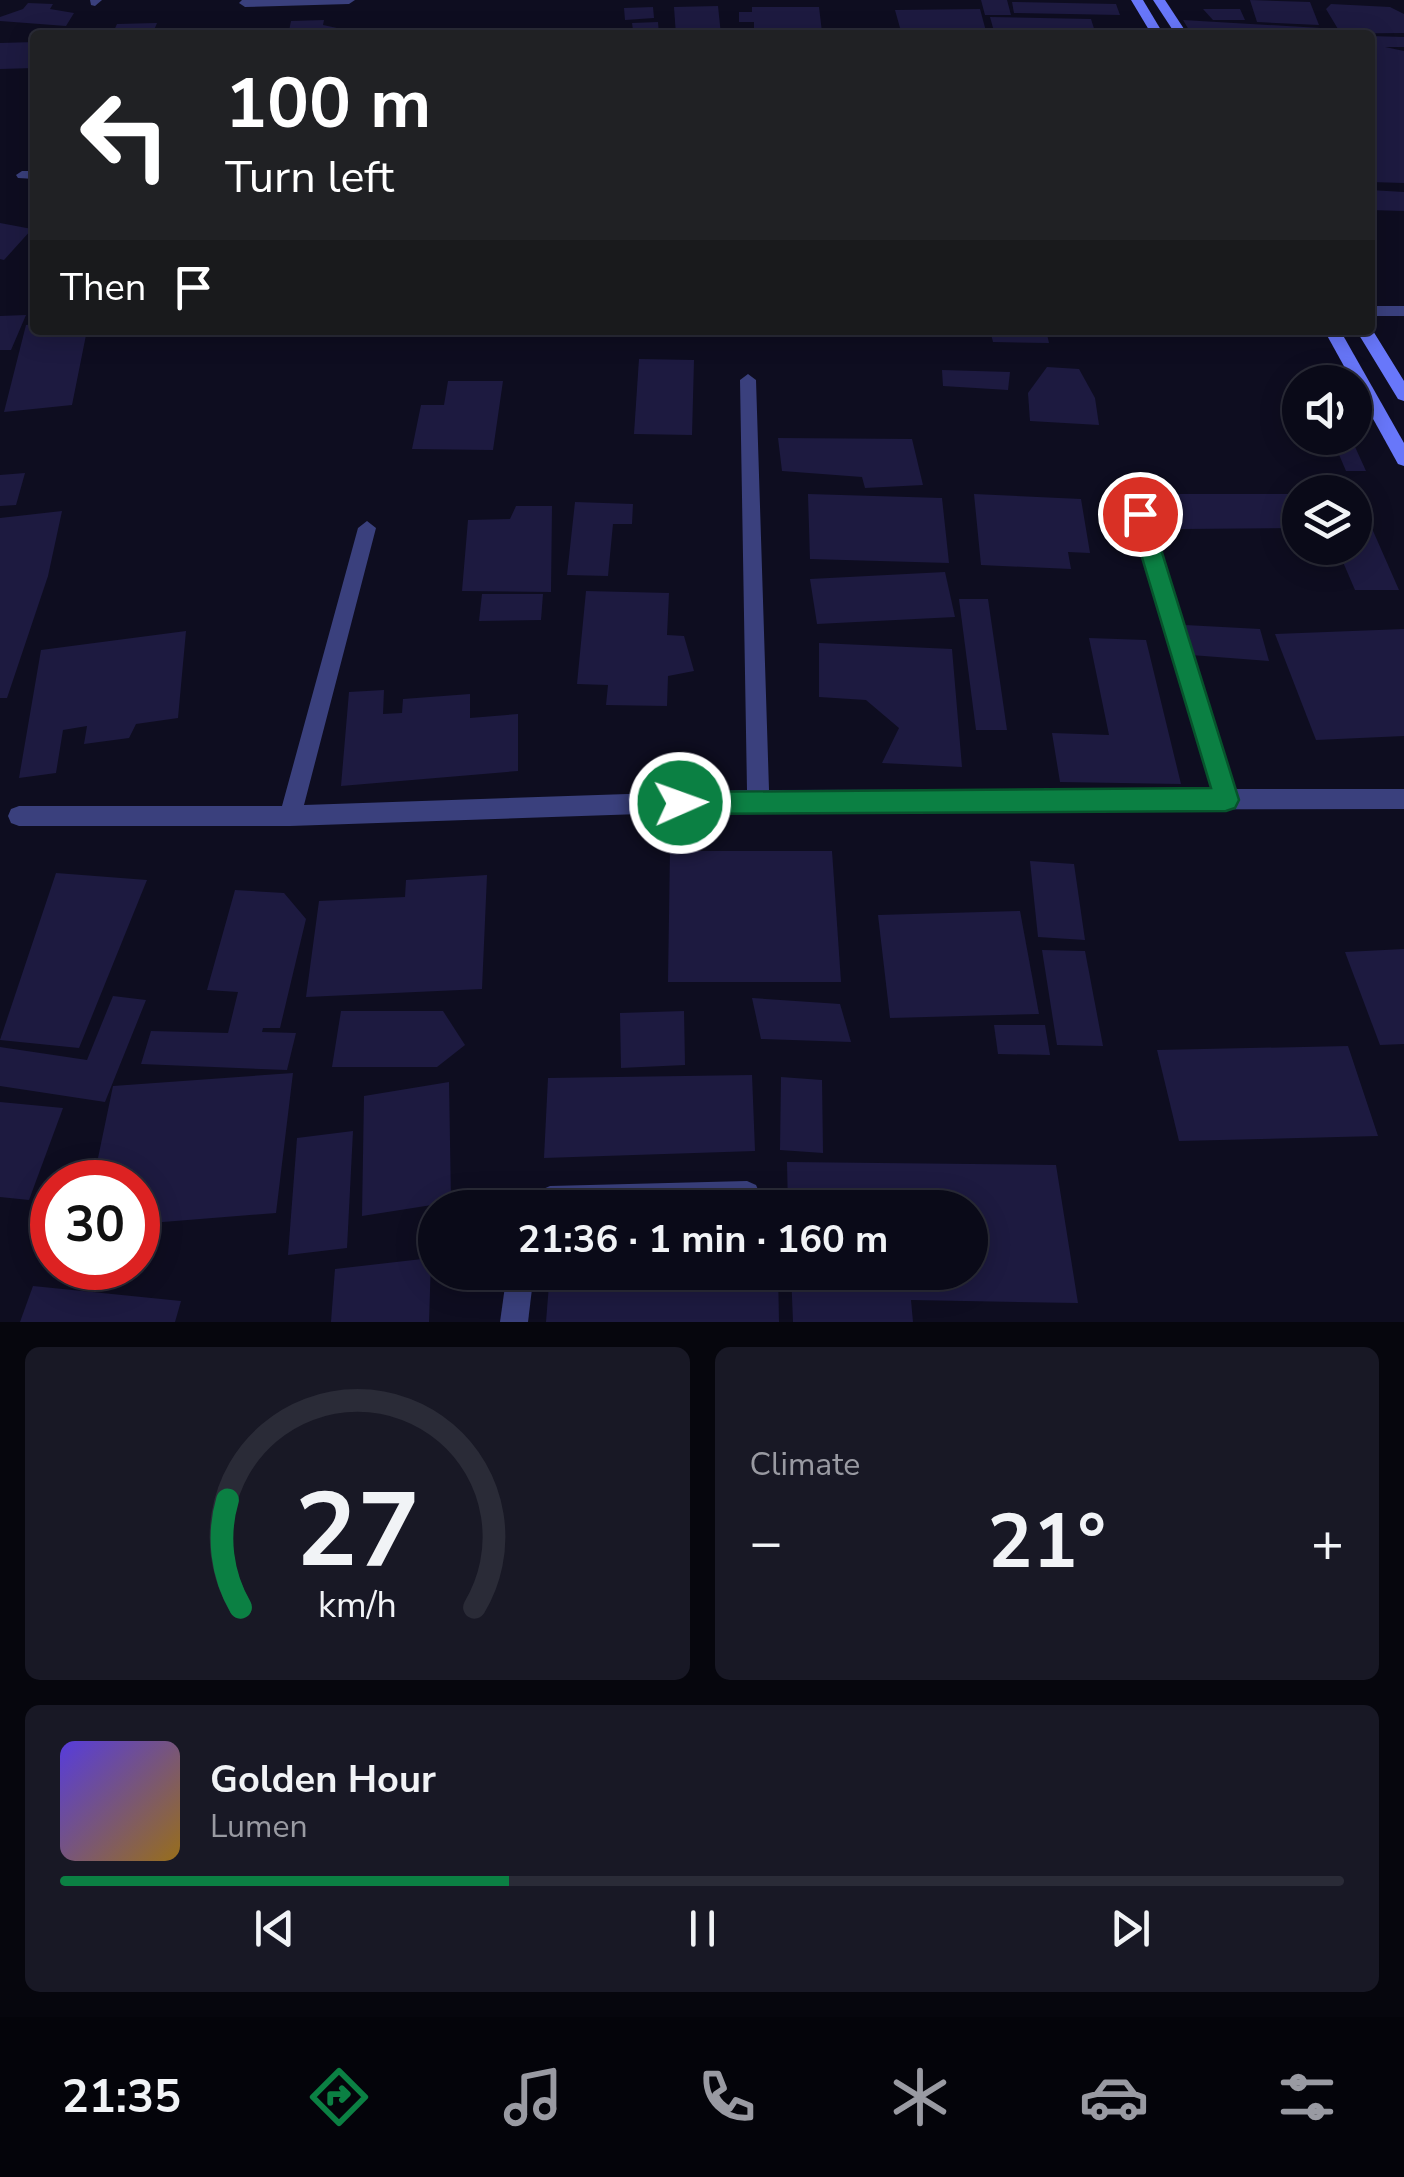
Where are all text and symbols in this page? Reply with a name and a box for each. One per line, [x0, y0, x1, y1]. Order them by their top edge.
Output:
text: 100 m [225, 56, 431, 152]
icon: left [60, 70, 190, 200]
text: Turn left [225, 147, 394, 208]
icon: arrive [166, 260, 221, 315]
text: Then [60, 262, 146, 313]
map controls [1282, 365, 1372, 565]
button: sound [1282, 365, 1372, 455]
pin [1098, 472, 1183, 557]
button: layers [1282, 475, 1372, 565]
icon: arrive [1113, 487, 1168, 542]
position arrow [628, 751, 732, 855]
speed limit sign: 30 [30, 1160, 160, 1290]
text: 21:36 · 1 min · 160 m [518, 1214, 888, 1265]
text: Climate [750, 1443, 860, 1486]
text: 27 [295, 1460, 420, 1602]
text: 21° [988, 1491, 1106, 1593]
text: − [750, 1505, 783, 1580]
text: + [1311, 1505, 1344, 1580]
text: km/h [318, 1581, 397, 1630]
text: Golden Hour [210, 1754, 436, 1805]
text: Lumen [210, 1805, 308, 1848]
icon: previous [247, 1901, 302, 1956]
icon: pause [675, 1901, 730, 1956]
icon: next [1103, 1901, 1158, 1956]
icon: directions [304, 2062, 374, 2132]
icon: music [498, 2062, 568, 2132]
icon: phone [692, 2062, 762, 2132]
icon: climate [885, 2062, 955, 2132]
icon: car [1079, 2062, 1149, 2132]
icon: filters [1272, 2062, 1342, 2132]
text: 21:35 [62, 2067, 181, 2128]

